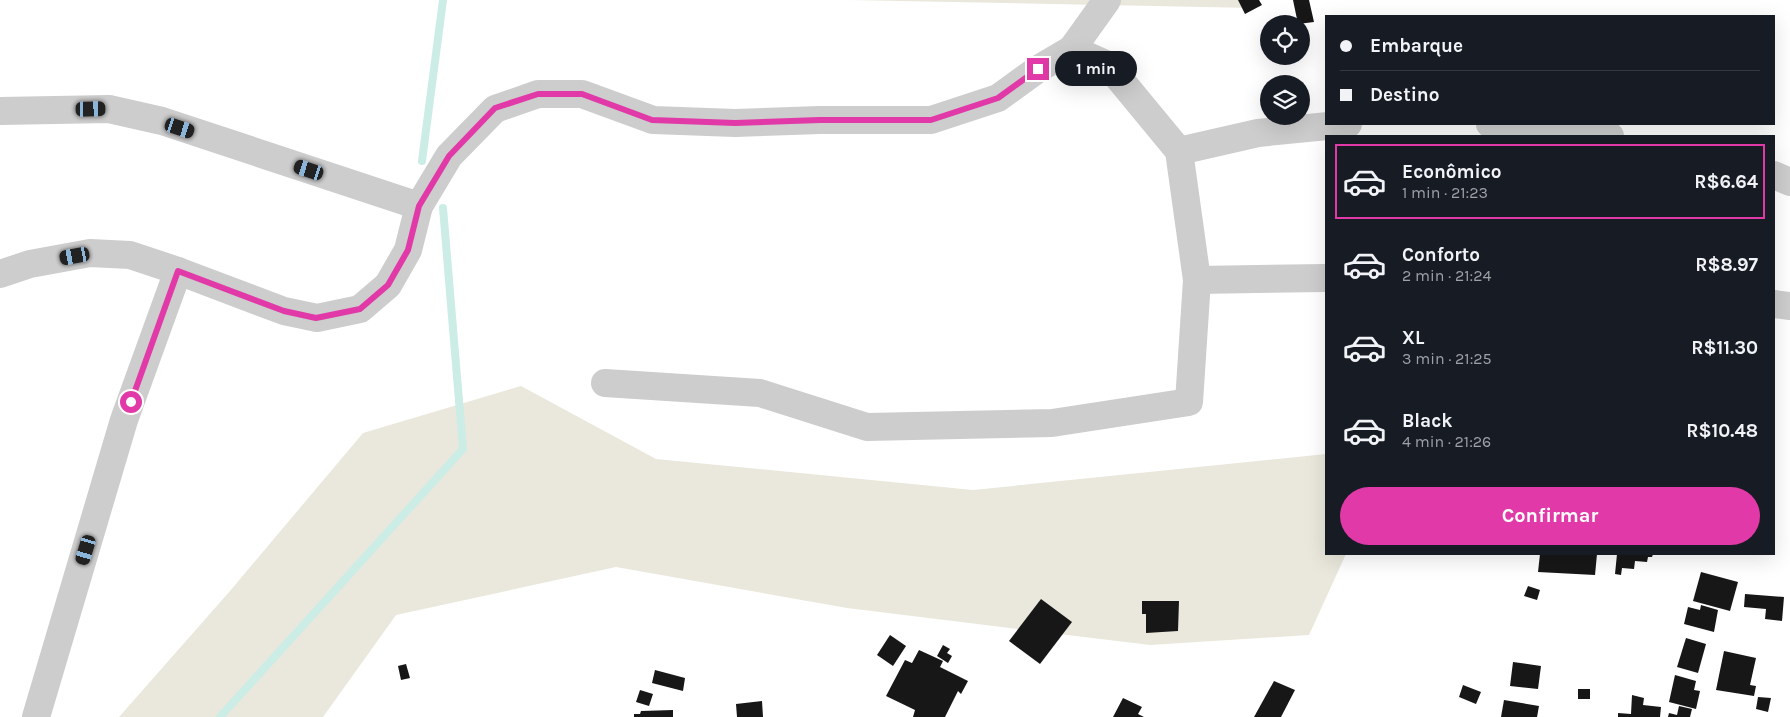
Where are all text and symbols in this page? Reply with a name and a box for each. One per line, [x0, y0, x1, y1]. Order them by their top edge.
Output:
map controls [1260, 15, 1310, 125]
button: locate [1260, 15, 1310, 65]
text: Embarque [1370, 35, 1463, 57]
callout: 1 min [1056, 52, 1138, 86]
route end [1027, 58, 1049, 80]
text: 1 min [1076, 59, 1116, 78]
button: layers [1260, 75, 1310, 125]
text: Destino [1370, 84, 1439, 106]
car [75, 101, 106, 117]
car [163, 116, 196, 140]
car [292, 158, 325, 182]
icon: car [1342, 159, 1387, 204]
text: Econômico [1402, 161, 1502, 183]
text: R$6.64 [1694, 171, 1758, 193]
text: 1 min · 21:23 [1402, 183, 1488, 202]
icon: car [1342, 242, 1387, 287]
text: Conforto [1402, 244, 1480, 266]
car [58, 246, 91, 266]
text: R$8.97 [1695, 254, 1758, 276]
text: 2 min · 21:24 [1402, 266, 1491, 285]
icon: car [1342, 325, 1387, 370]
text: XL [1402, 327, 1424, 349]
text: R$11.30 [1691, 337, 1758, 359]
text: 3 min · 21:25 [1402, 349, 1492, 368]
route start [120, 391, 142, 413]
icon: car [1342, 408, 1387, 453]
text: Black [1402, 410, 1453, 432]
text: R$10.48 [1686, 420, 1758, 442]
text: 4 min · 21:26 [1402, 432, 1491, 451]
button: Confirmar [1340, 487, 1760, 545]
car [74, 533, 97, 567]

